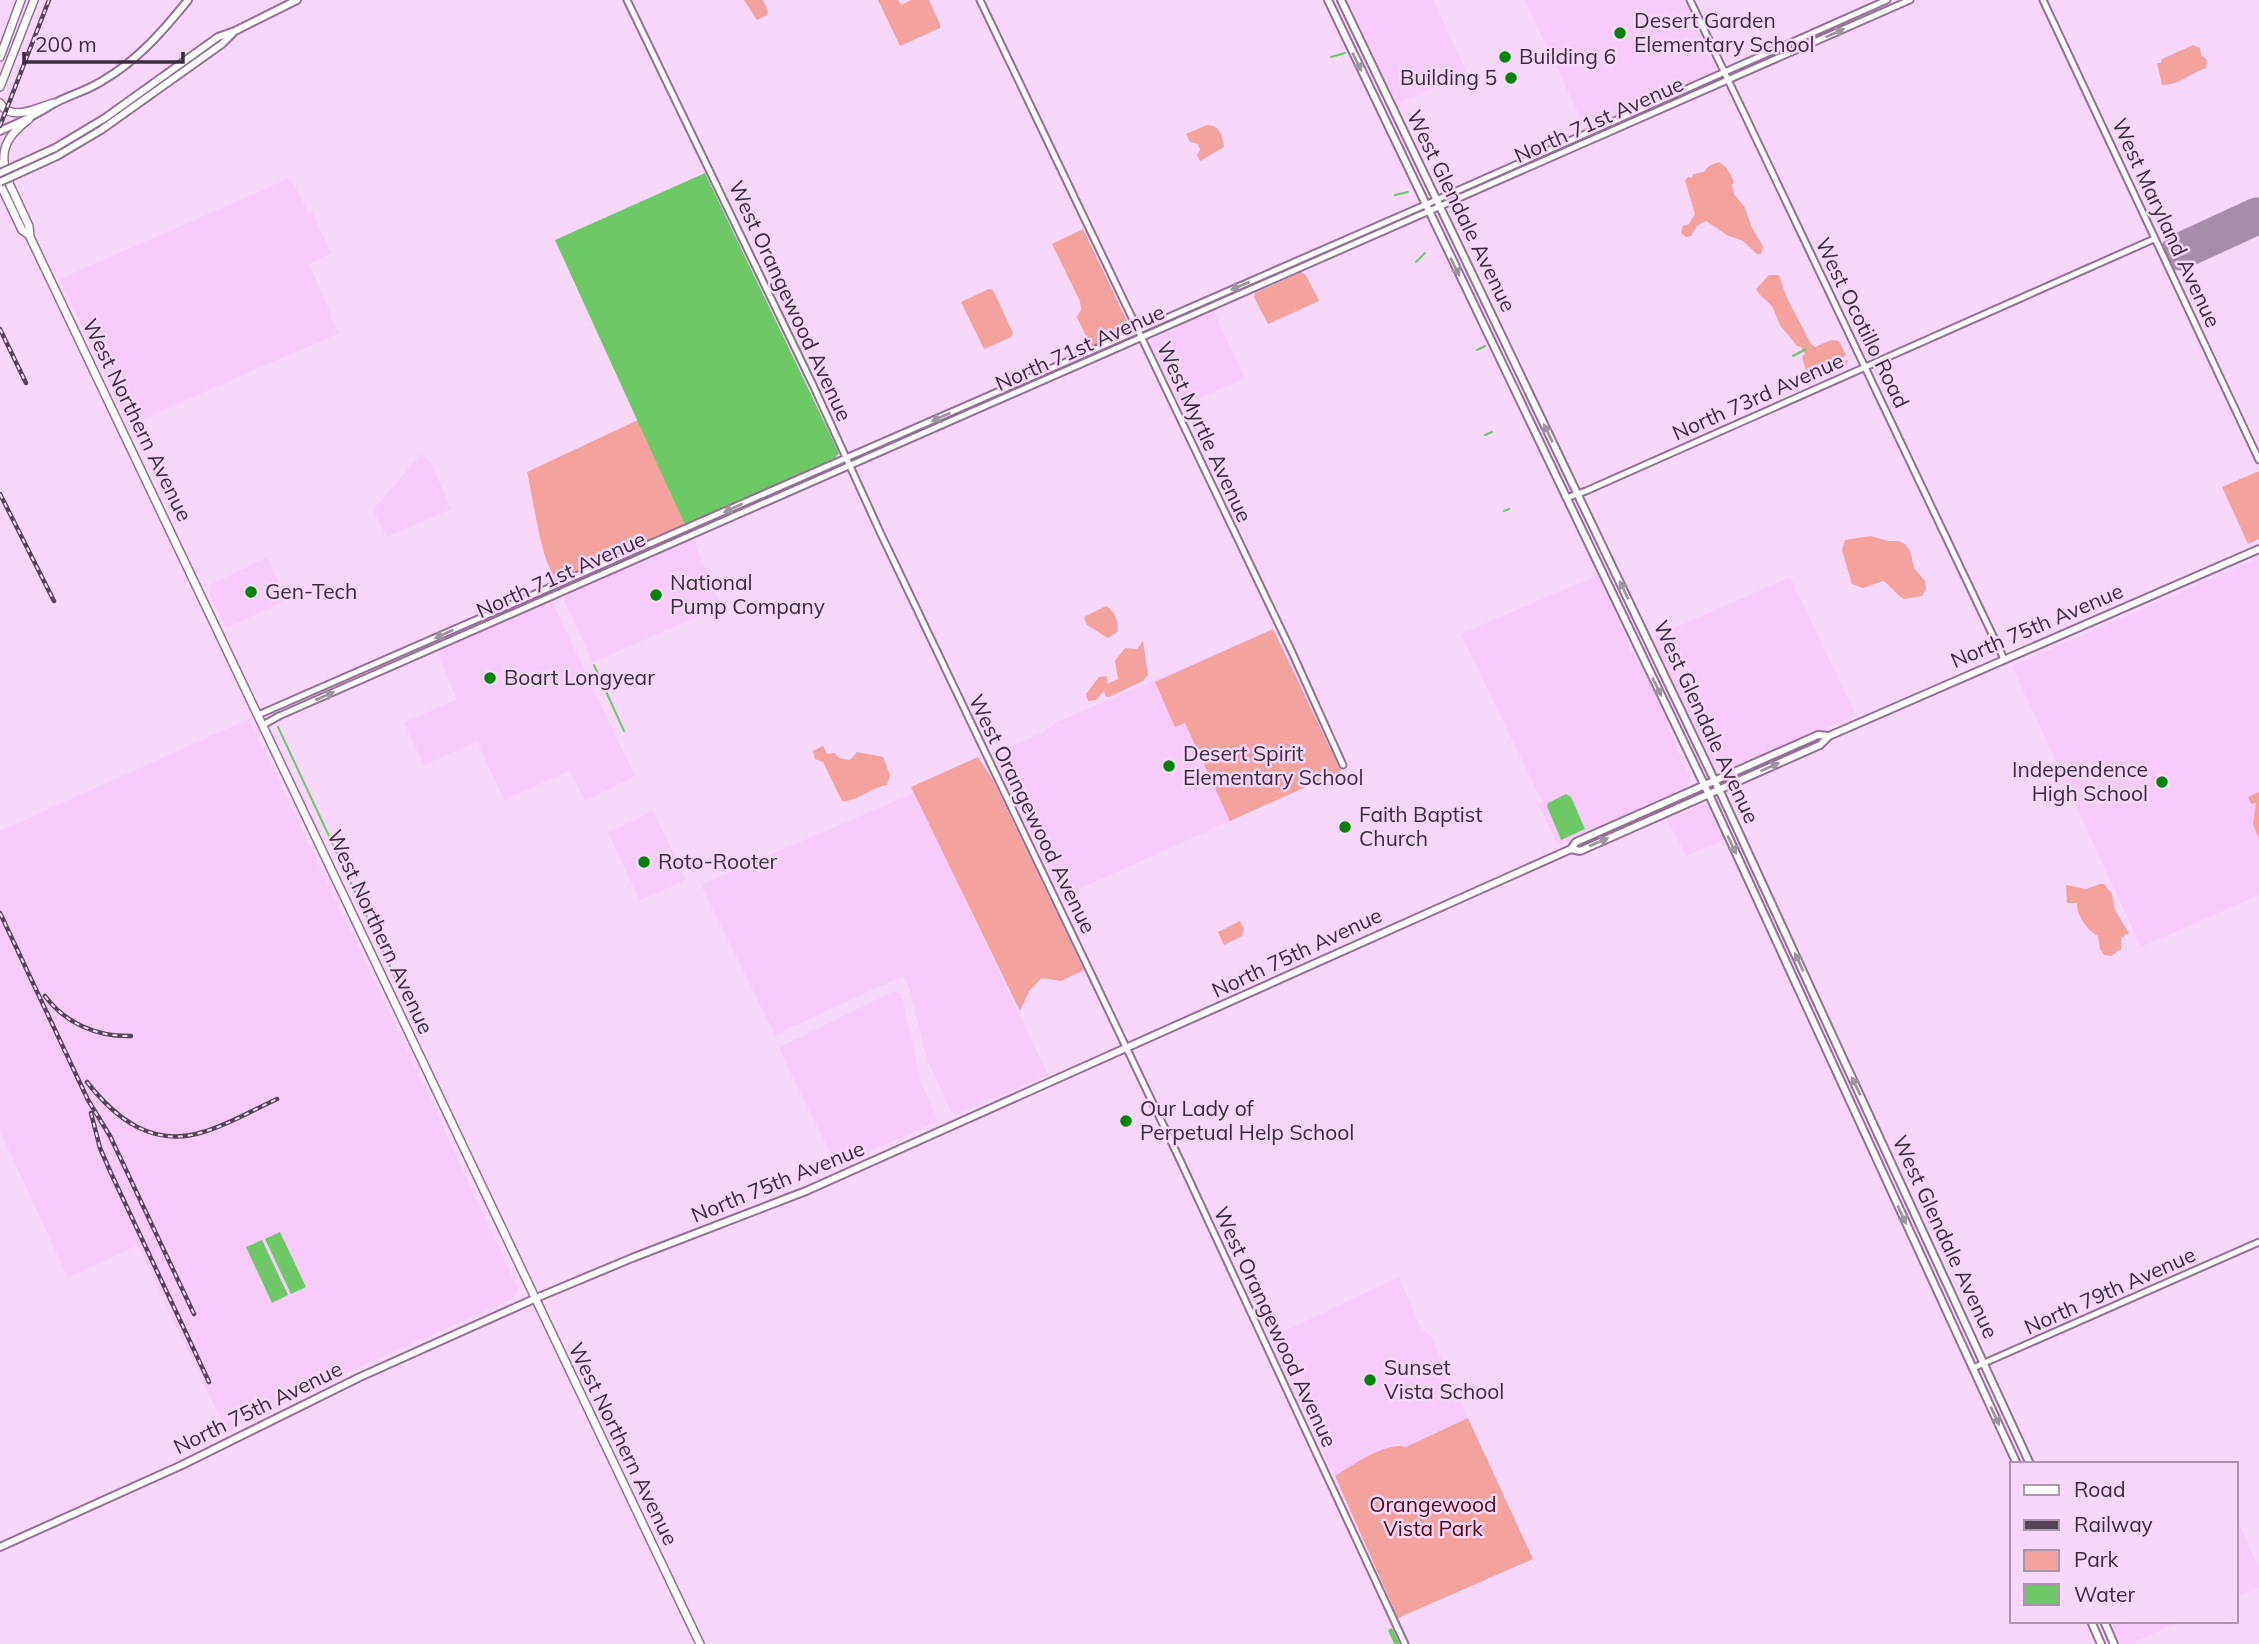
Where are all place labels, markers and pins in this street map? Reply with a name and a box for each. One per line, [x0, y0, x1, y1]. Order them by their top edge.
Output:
place label: Desert Garden Elementary School [1634, 7, 1815, 57]
marker: Desert Garden Elementary School [1612, 25, 1628, 41]
place label: Building 6 [1519, 43, 1616, 69]
marker: Building 6 [1497, 49, 1513, 65]
place label: Building 5 [1400, 64, 1497, 90]
marker: Building 5 [1503, 70, 1519, 86]
place label: National Pump Company [670, 569, 825, 619]
place label: Gen-Tech [265, 578, 357, 604]
marker: Gen-Tech [243, 584, 259, 600]
marker: National Pump Company [648, 587, 664, 603]
place label: Boart Longyear [504, 664, 655, 690]
marker: Boart Longyear [482, 670, 498, 686]
place label: Desert Spirit Elementary School [1183, 740, 1364, 790]
place label: Independence High School [2012, 756, 2148, 806]
marker: Desert Spirit Elementary School [1161, 758, 1177, 774]
marker: Independence High School [2154, 774, 2170, 790]
place label: Faith Baptist Church [1359, 801, 1483, 851]
marker: Faith Baptist Church [1337, 819, 1353, 835]
place label: Roto-Rooter [658, 848, 778, 874]
marker: Roto-Rooter [636, 854, 652, 870]
place label: Our Lady of Perpetual Help School [1140, 1095, 1354, 1145]
marker: Our Lady of Perpetual Help School [1118, 1113, 1134, 1129]
place label: Sunset Vista School [1384, 1354, 1504, 1404]
marker: Sunset Vista School [1362, 1372, 1378, 1388]

